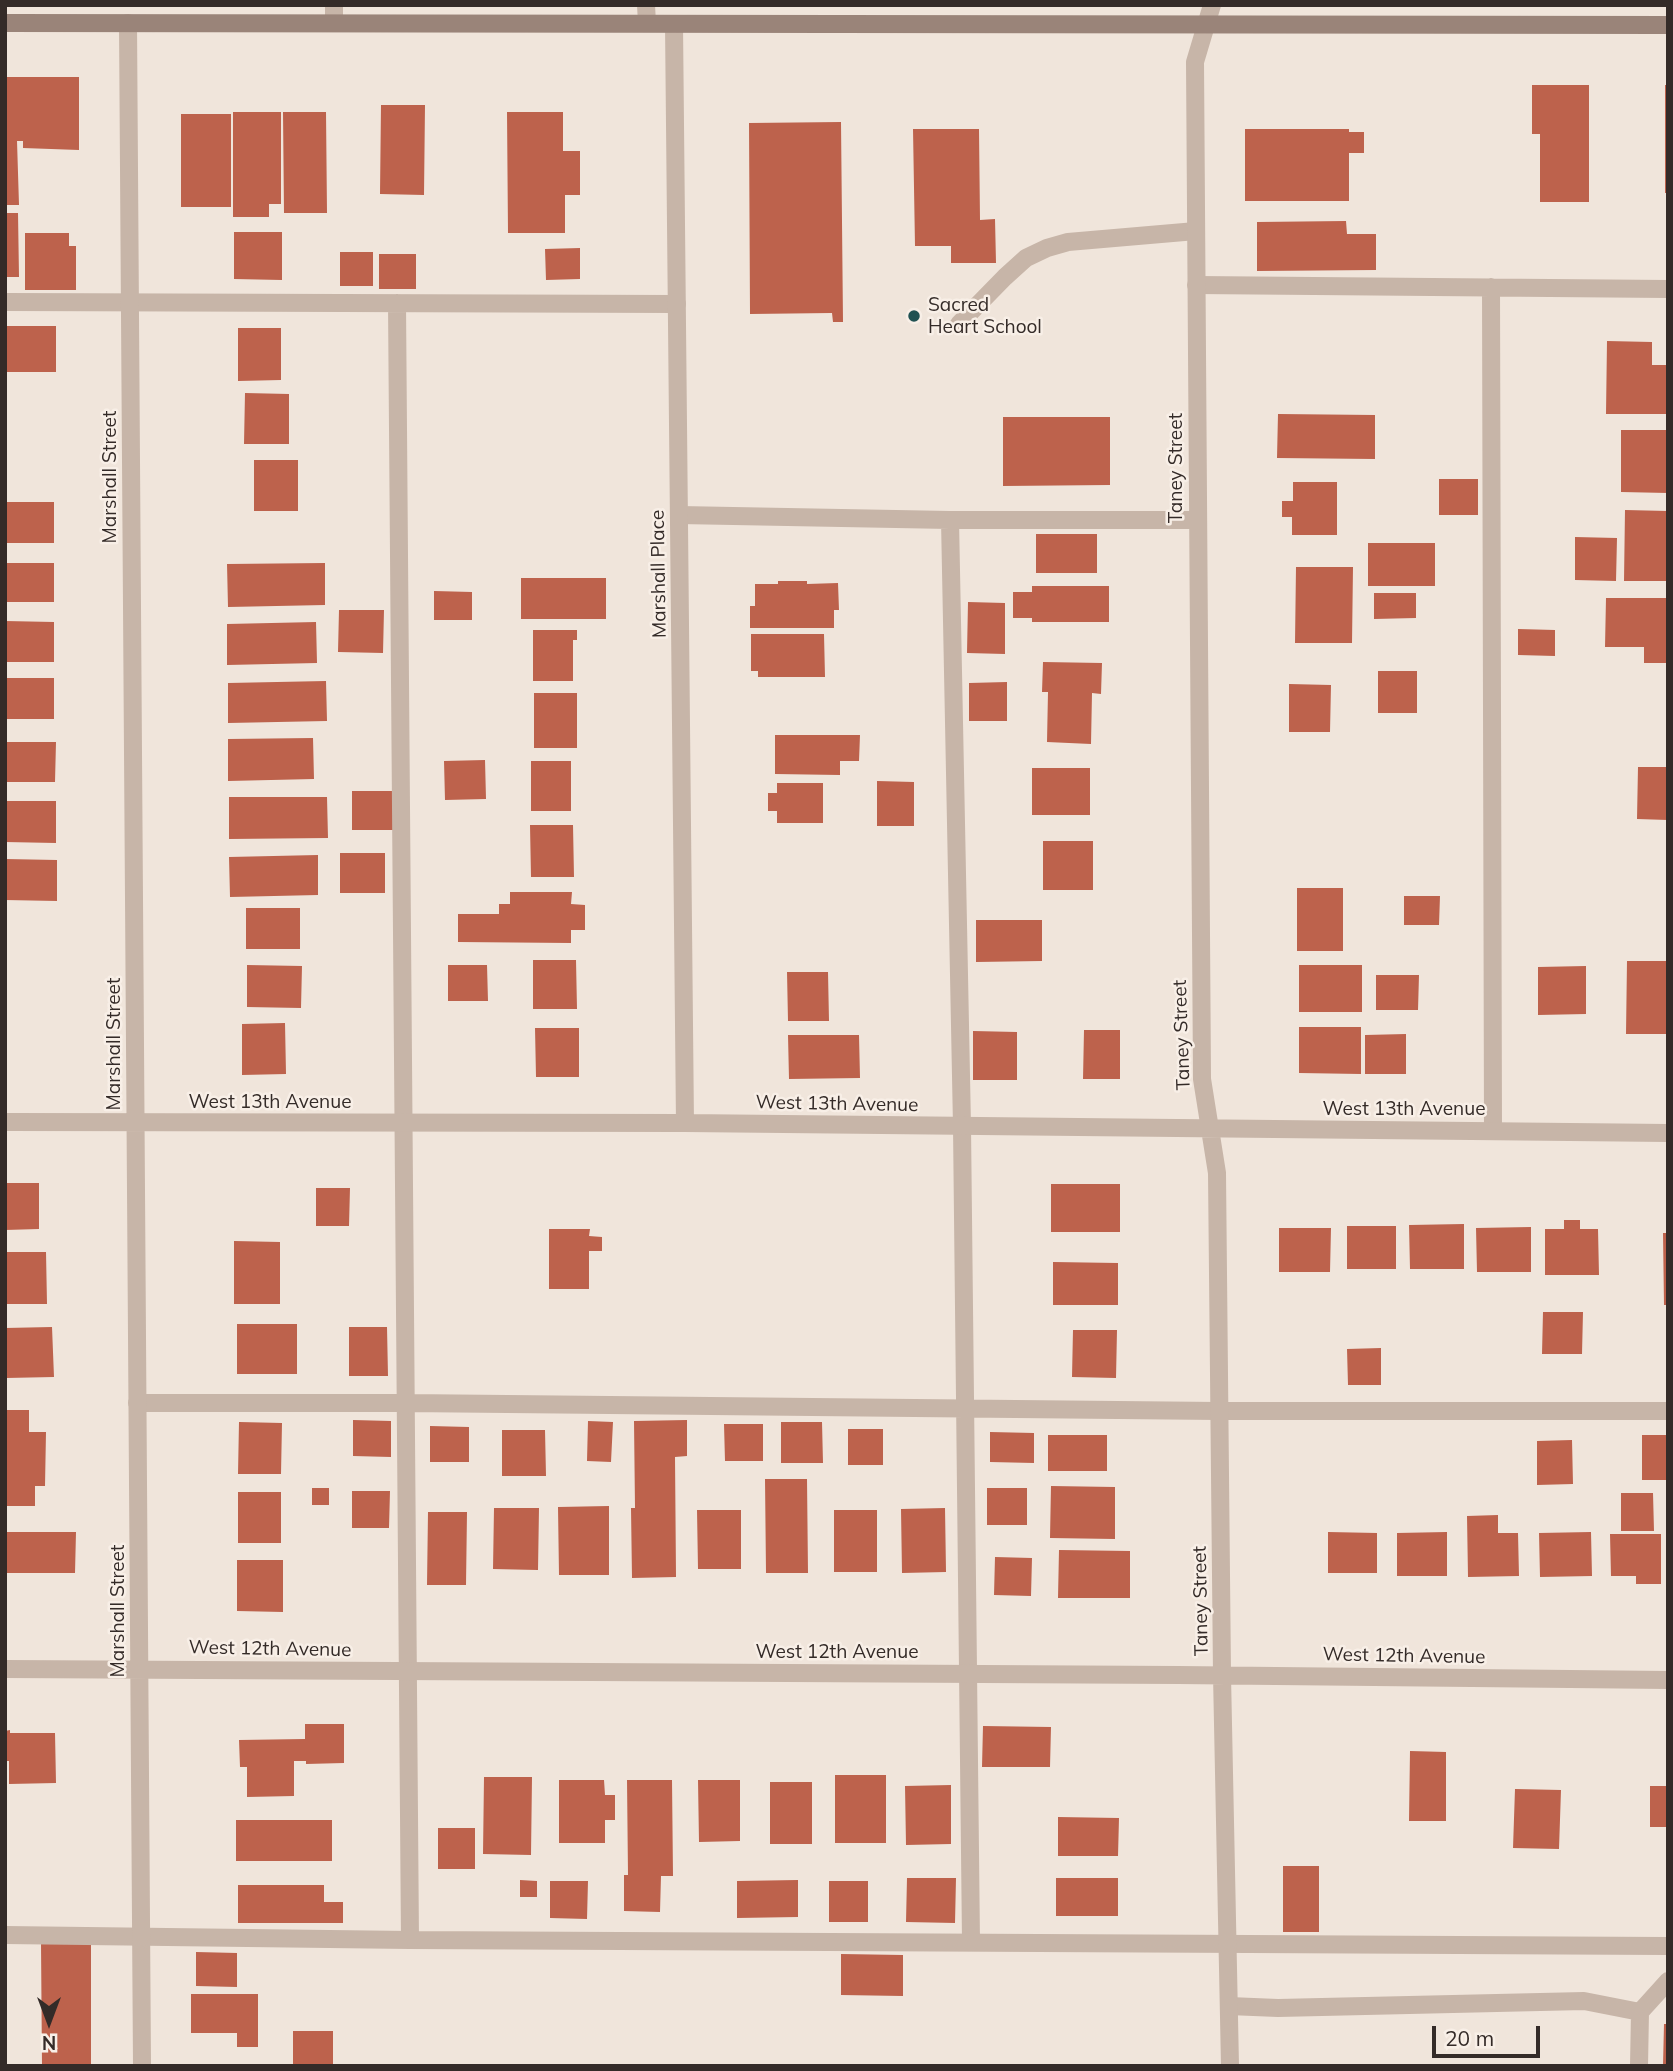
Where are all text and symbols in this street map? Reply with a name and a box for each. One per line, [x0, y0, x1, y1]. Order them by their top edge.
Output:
place label: Sacred Heart School [928, 294, 1042, 338]
marker: Sacred Heart School [906, 308, 922, 324]
street label: Marshall Street [99, 410, 121, 544]
street label: Taney Street [1165, 413, 1187, 523]
street label: Marshall Place [646, 510, 672, 638]
street label: Marshall Street [103, 977, 125, 1111]
street label: Taney Street [1169, 979, 1195, 1091]
street label: West 13th Avenue [188, 1091, 352, 1113]
street label: West 13th Avenue [755, 1091, 919, 1117]
street label: West 13th Avenue [1322, 1098, 1486, 1120]
street label: Marshall Street [107, 1544, 129, 1678]
street label: Taney Street [1189, 1546, 1213, 1656]
street label: West 12th Avenue [188, 1636, 352, 1662]
street label: West 12th Avenue [755, 1641, 919, 1663]
street label: West 12th Avenue [1322, 1643, 1486, 1669]
north arrow [14, 1987, 84, 2057]
scale bar [1435, 2011, 1544, 2056]
text: 20 m [1445, 2025, 1494, 2051]
text: N [42, 2031, 56, 2055]

